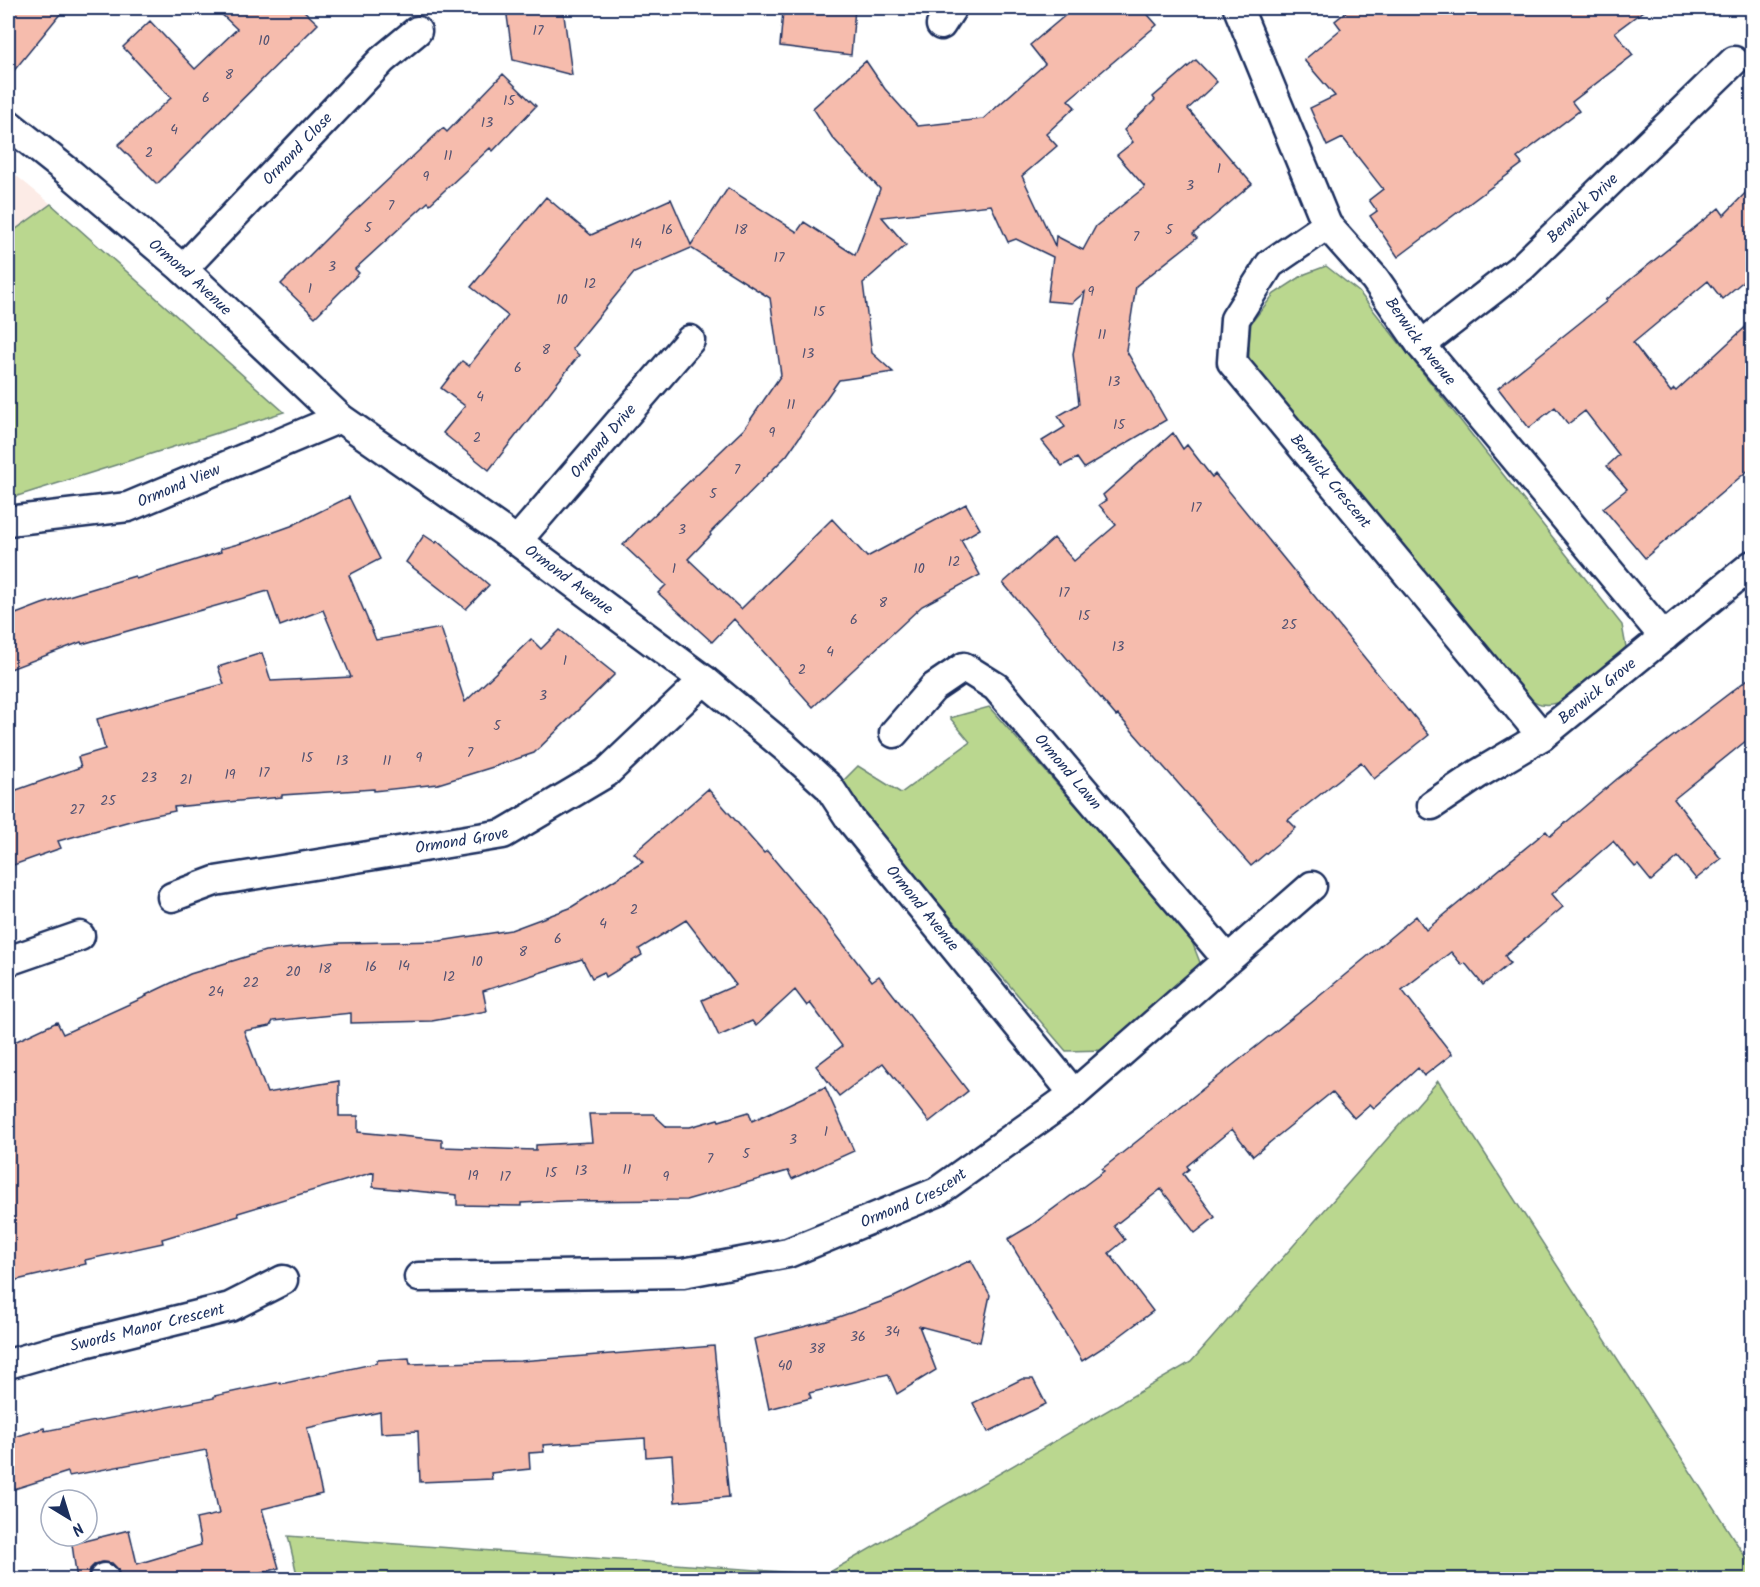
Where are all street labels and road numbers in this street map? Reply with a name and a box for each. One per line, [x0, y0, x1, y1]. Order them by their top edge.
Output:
street label: Ormond Close [256, 107, 339, 191]
street label: Berwick Drive [1541, 167, 1624, 249]
street label: Ormond Avenue [143, 232, 238, 322]
street label: Berwick Avenue [1379, 292, 1462, 391]
street label: Ormond Drive [564, 398, 642, 484]
street label: Berwick Crescent [1284, 428, 1378, 534]
street label: Ormond View [133, 457, 225, 514]
street label: Ormond Avenue [519, 538, 619, 621]
street label: Berwick Grove [1553, 652, 1642, 731]
street label: Ormond Lawn [1028, 728, 1108, 816]
street label: Ormond Grove [413, 820, 514, 861]
street label: Ormond Avenue [880, 859, 965, 957]
street label: Ormond Crescent [856, 1162, 973, 1235]
street label: Swords Manor Crescent [67, 1296, 228, 1359]

